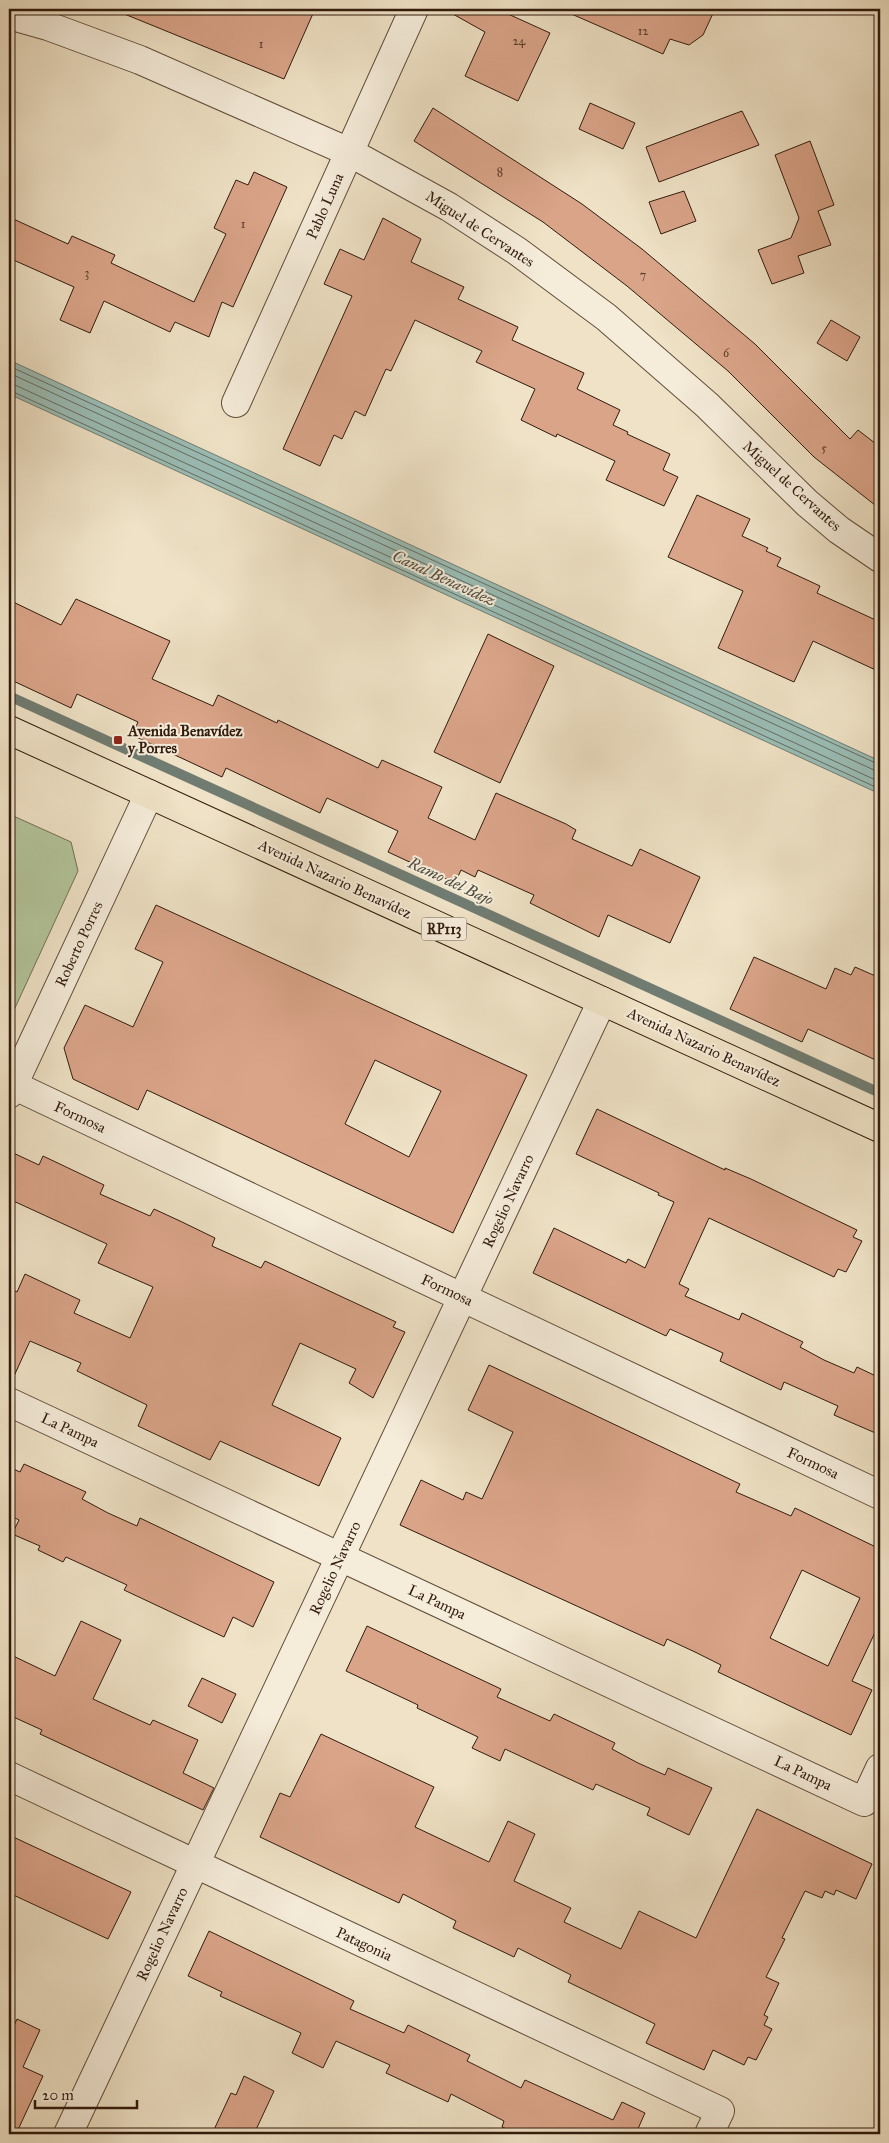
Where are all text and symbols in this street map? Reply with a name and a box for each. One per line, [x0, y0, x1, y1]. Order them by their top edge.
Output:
house number: 12 [638, 24, 648, 38]
house number: 24 [513, 34, 526, 48]
house number: 1 [259, 37, 264, 51]
house number: 8 [497, 165, 503, 179]
street label: Pablo Luna [302, 170, 348, 242]
street label: Miguel de Cervantes [422, 187, 538, 271]
house number: 1 [241, 217, 246, 231]
house number: 3 [85, 266, 90, 280]
house number: 7 [640, 268, 646, 282]
house number: 6 [723, 346, 730, 360]
street label: Miguel de Cervantes [739, 437, 845, 535]
house number: 5 [821, 441, 827, 455]
water label: Canal Benavídez [390, 546, 498, 610]
place label: Avenida Benavídez y Porres [127, 722, 243, 758]
marker: Avenida Benavídez y Porres [112, 734, 124, 746]
street label: Avenida Nazario Benavídez [255, 835, 415, 922]
water label: Ramo del Bajo [404, 853, 497, 910]
street label: Roberto Porres [51, 898, 107, 990]
road number: RP113 [422, 918, 466, 941]
street label: Avenida Nazario Benavídez [624, 1003, 784, 1090]
street label: Formosa [51, 1097, 109, 1137]
street label: Rogelio Navarro [478, 1151, 538, 1251]
street label: Formosa [418, 1270, 476, 1310]
street label: La Pampa [38, 1409, 102, 1451]
street label: Formosa [784, 1443, 842, 1483]
street label: Rogelio Navarro [305, 1518, 365, 1618]
street label: La Pampa [405, 1581, 469, 1623]
street label: La Pampa [771, 1752, 835, 1794]
street label: Rogelio Navarro [132, 1884, 192, 1984]
street label: Patagonia [333, 1923, 395, 1965]
scale bar [35, 2078, 138, 2110]
text: 20 m [42, 2086, 74, 2104]

